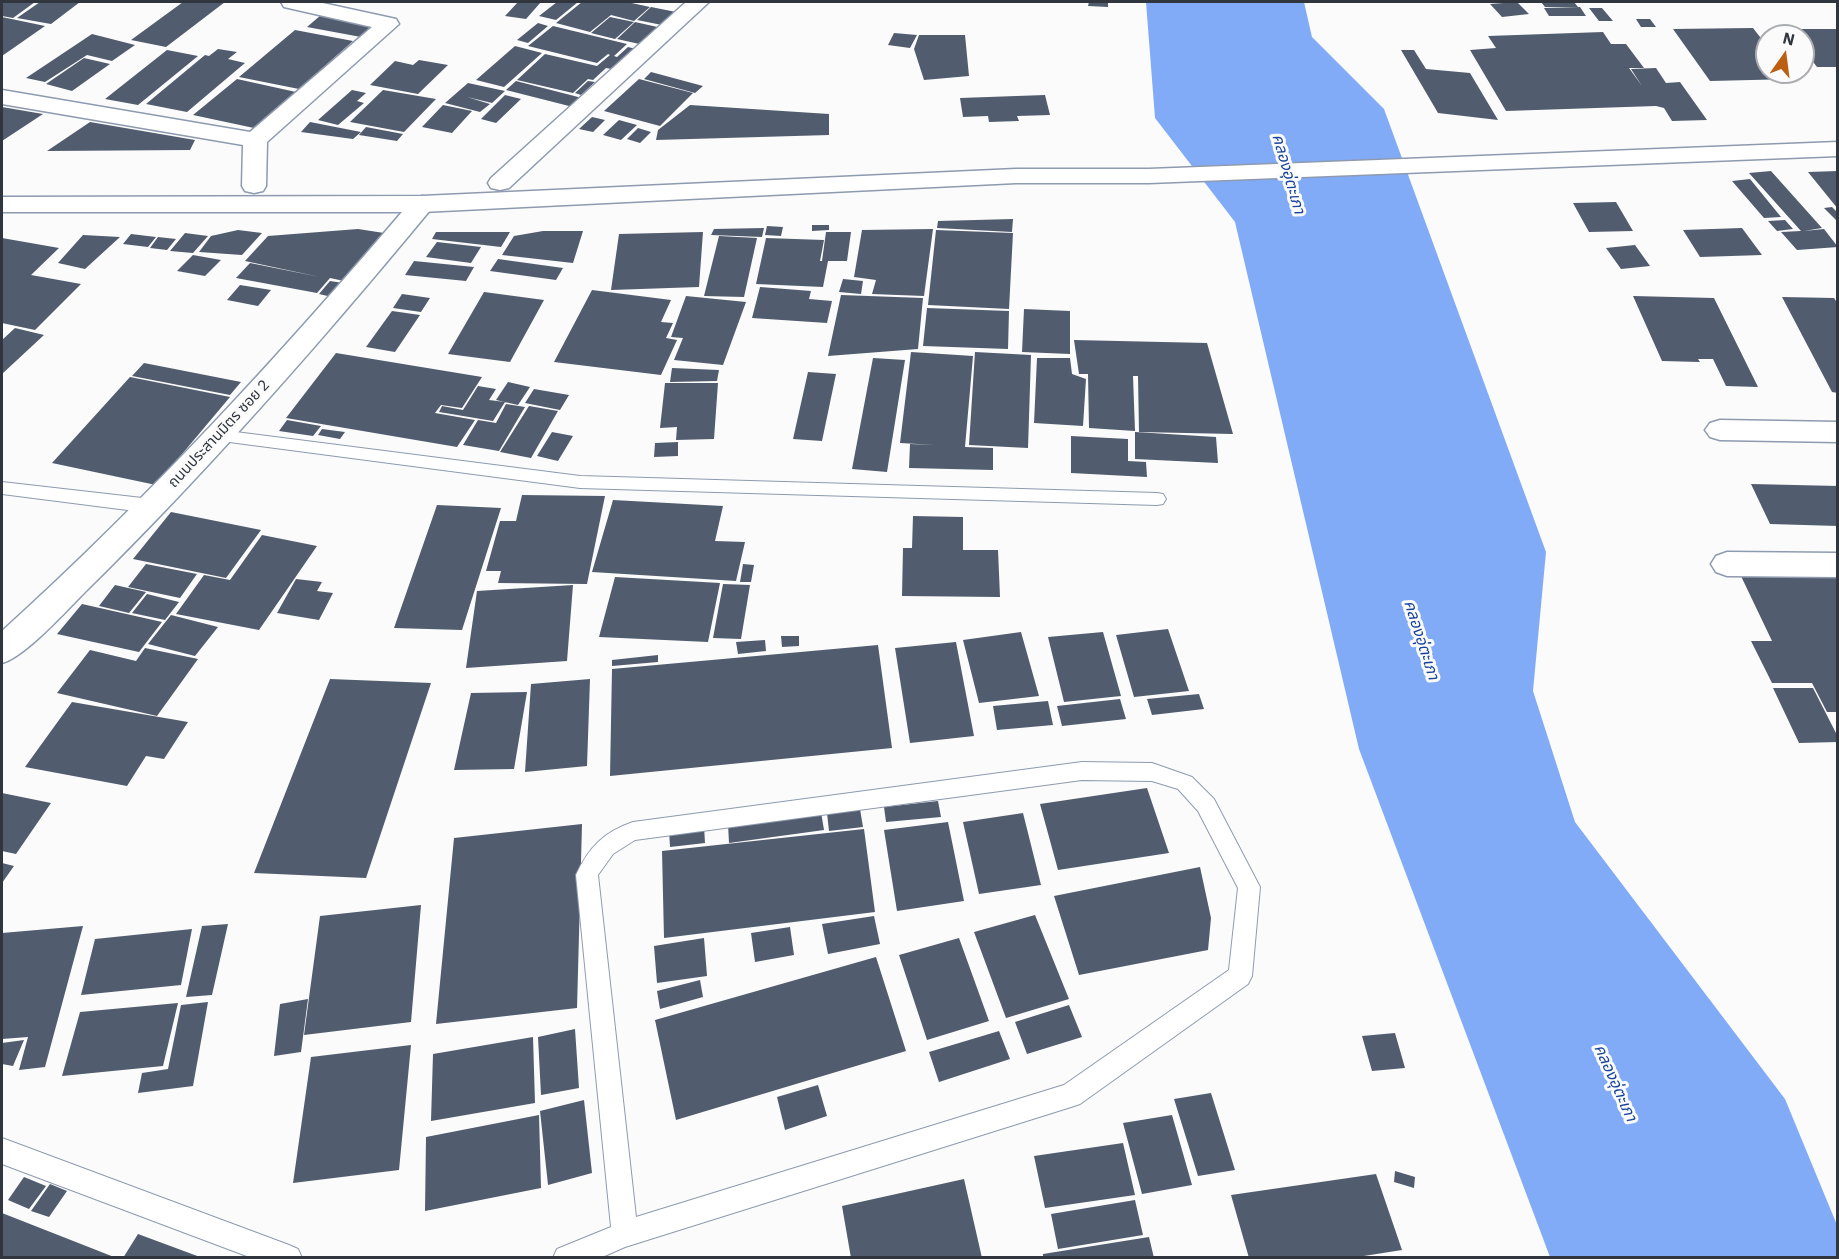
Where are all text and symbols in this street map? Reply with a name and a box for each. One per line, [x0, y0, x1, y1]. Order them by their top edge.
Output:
north arrow [1755, 24, 1815, 84]
text: N [1781, 27, 1797, 50]
water label: คลองอุ่ตะเภา [1267, 132, 1309, 216]
street label: ถนนประสานมิตร ซอย 2 [164, 376, 274, 492]
water label: คลองอุ่ตะเภา [1399, 598, 1443, 682]
water label: คลองอุ่ตะเภา [1589, 1041, 1641, 1125]

